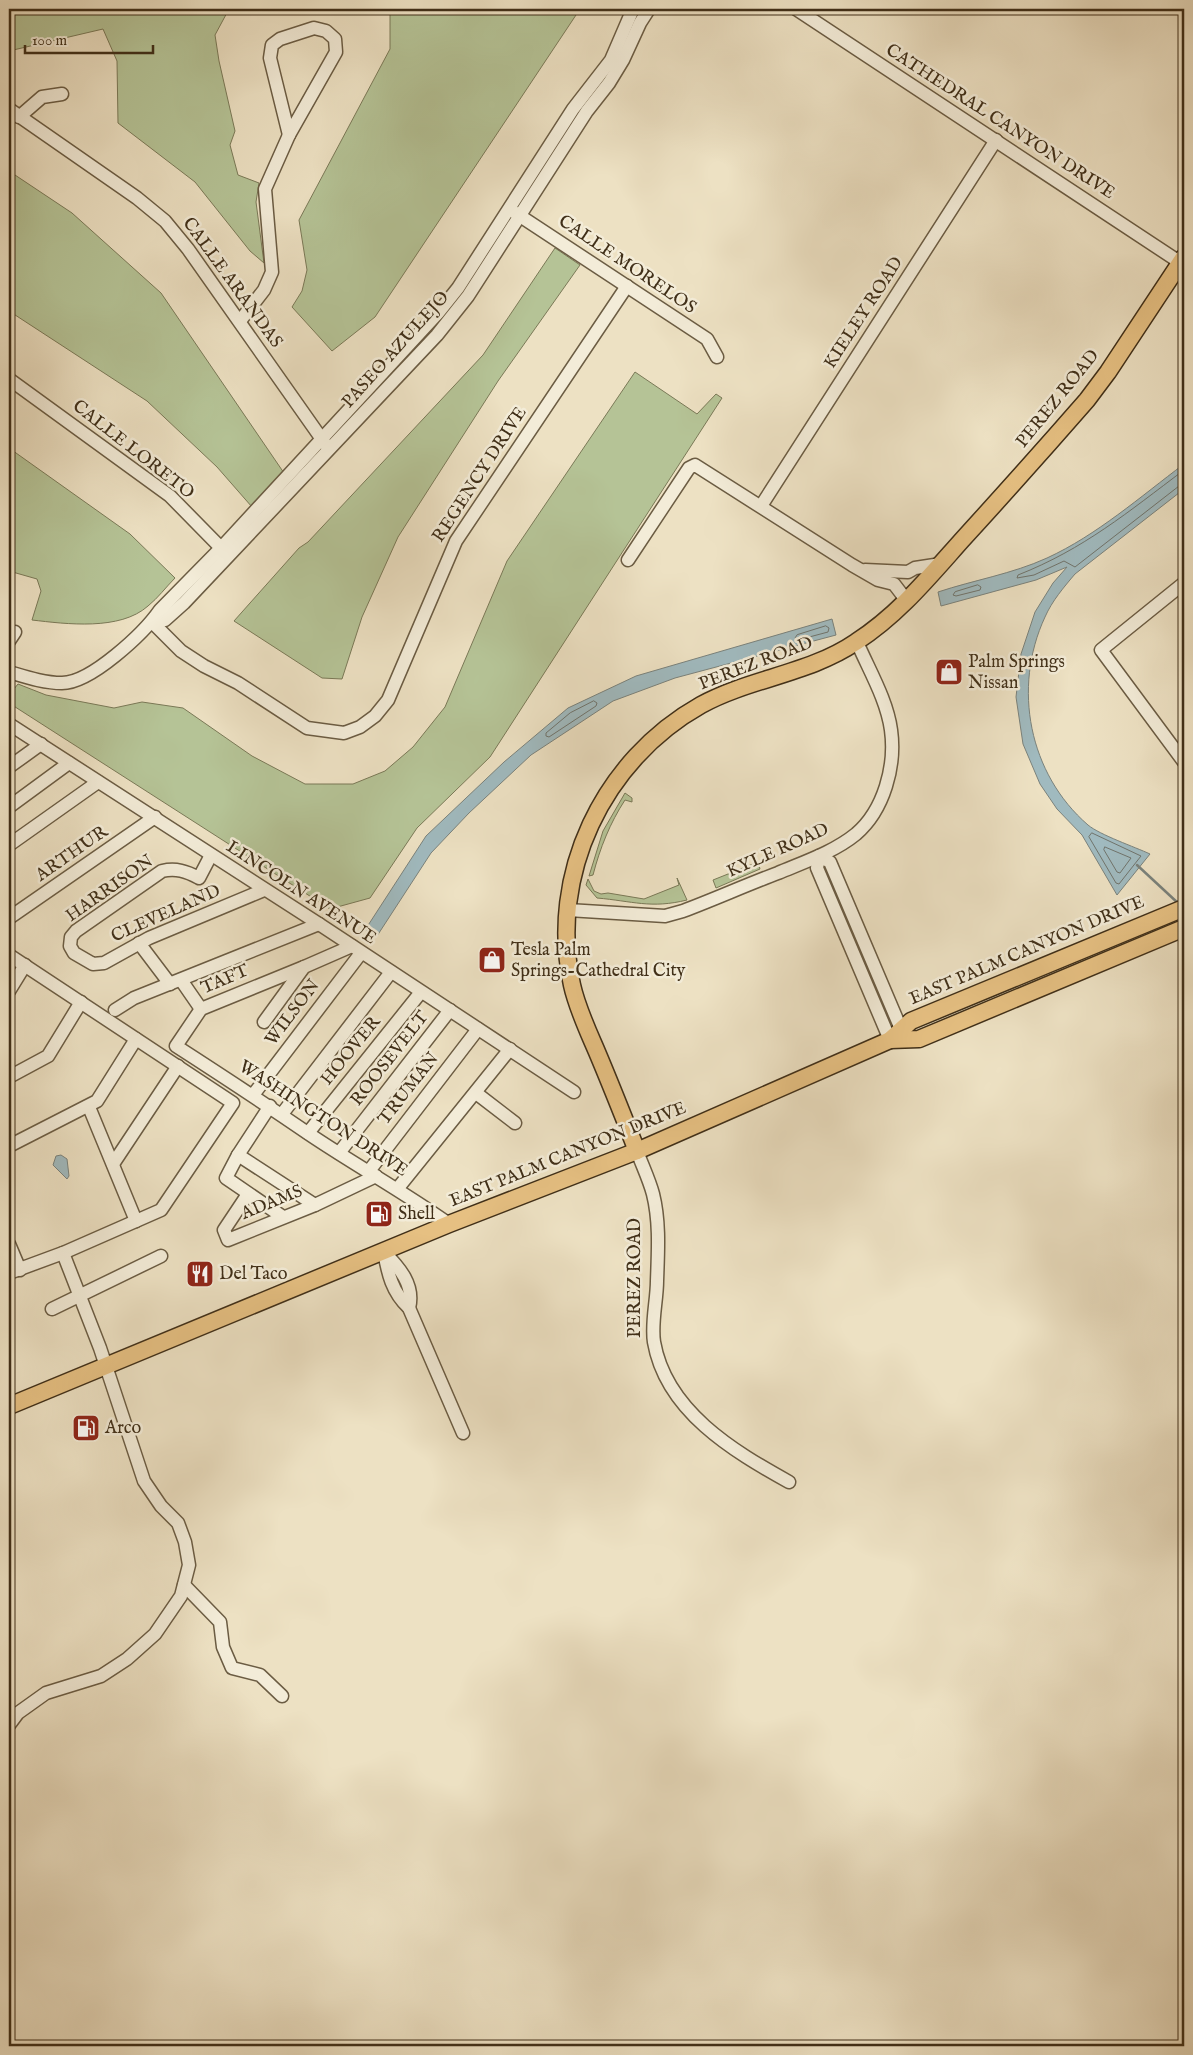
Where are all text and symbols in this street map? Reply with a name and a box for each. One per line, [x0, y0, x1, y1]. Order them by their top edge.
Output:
scale bar [25, 22, 152, 54]
text: 100 m [32, 31, 68, 50]
street label: CATHEDRAL CANYON DRIVE [881, 39, 1119, 205]
street label: CALLE MORELOS [554, 210, 700, 320]
street label: CALLE ARANDAS [177, 213, 287, 353]
street label: KIELEY ROAD [819, 253, 909, 373]
street label: PASEO AZULEJO [337, 287, 455, 413]
street label: PEREZ ROAD [1011, 345, 1105, 453]
street label: CALLE LORETO [67, 395, 199, 505]
street label: REGENCY DRIVE [428, 403, 532, 547]
street label: PEREZ ROAD [696, 632, 816, 696]
place label: Palm Springs Nissan [968, 651, 1065, 695]
shop icon: Palm Springs Nissan [934, 657, 964, 687]
street label: KYLE ROAD [723, 818, 833, 884]
street label: ARTHUR [31, 820, 114, 888]
street label: LINCOLN AVENUE [222, 836, 380, 950]
street label: HARRISON [62, 850, 159, 928]
street label: CLEVELAND [108, 880, 224, 948]
street label: EAST PALM CANYON DRIVE [906, 891, 1148, 1011]
place label: Tesla Palm Springs-Cathedral City [511, 939, 686, 983]
shop icon: Tesla Palm Springs-Cathedral City [477, 945, 507, 975]
street label: TAFT [198, 960, 252, 1000]
street label: WILSON [261, 975, 326, 1051]
street label: ROOSEVELT [346, 1007, 434, 1111]
street label: HOOVER [316, 1011, 387, 1090]
street label: TRUMAN [373, 1048, 445, 1130]
street label: WASHINGTON DRIVE [234, 1056, 412, 1182]
street label: EAST PALM CANYON DRIVE [446, 1097, 690, 1213]
street label: ADAMS [237, 1180, 306, 1226]
fuel station icon: Shell [364, 1199, 394, 1229]
place label: Shell [398, 1203, 435, 1226]
street label: PEREZ ROAD [624, 1218, 647, 1338]
restaurant icon: Del Taco [185, 1259, 215, 1289]
place label: Del Taco [219, 1263, 288, 1286]
fuel station icon: Arco [71, 1413, 101, 1443]
place label: Arco [104, 1417, 141, 1440]

